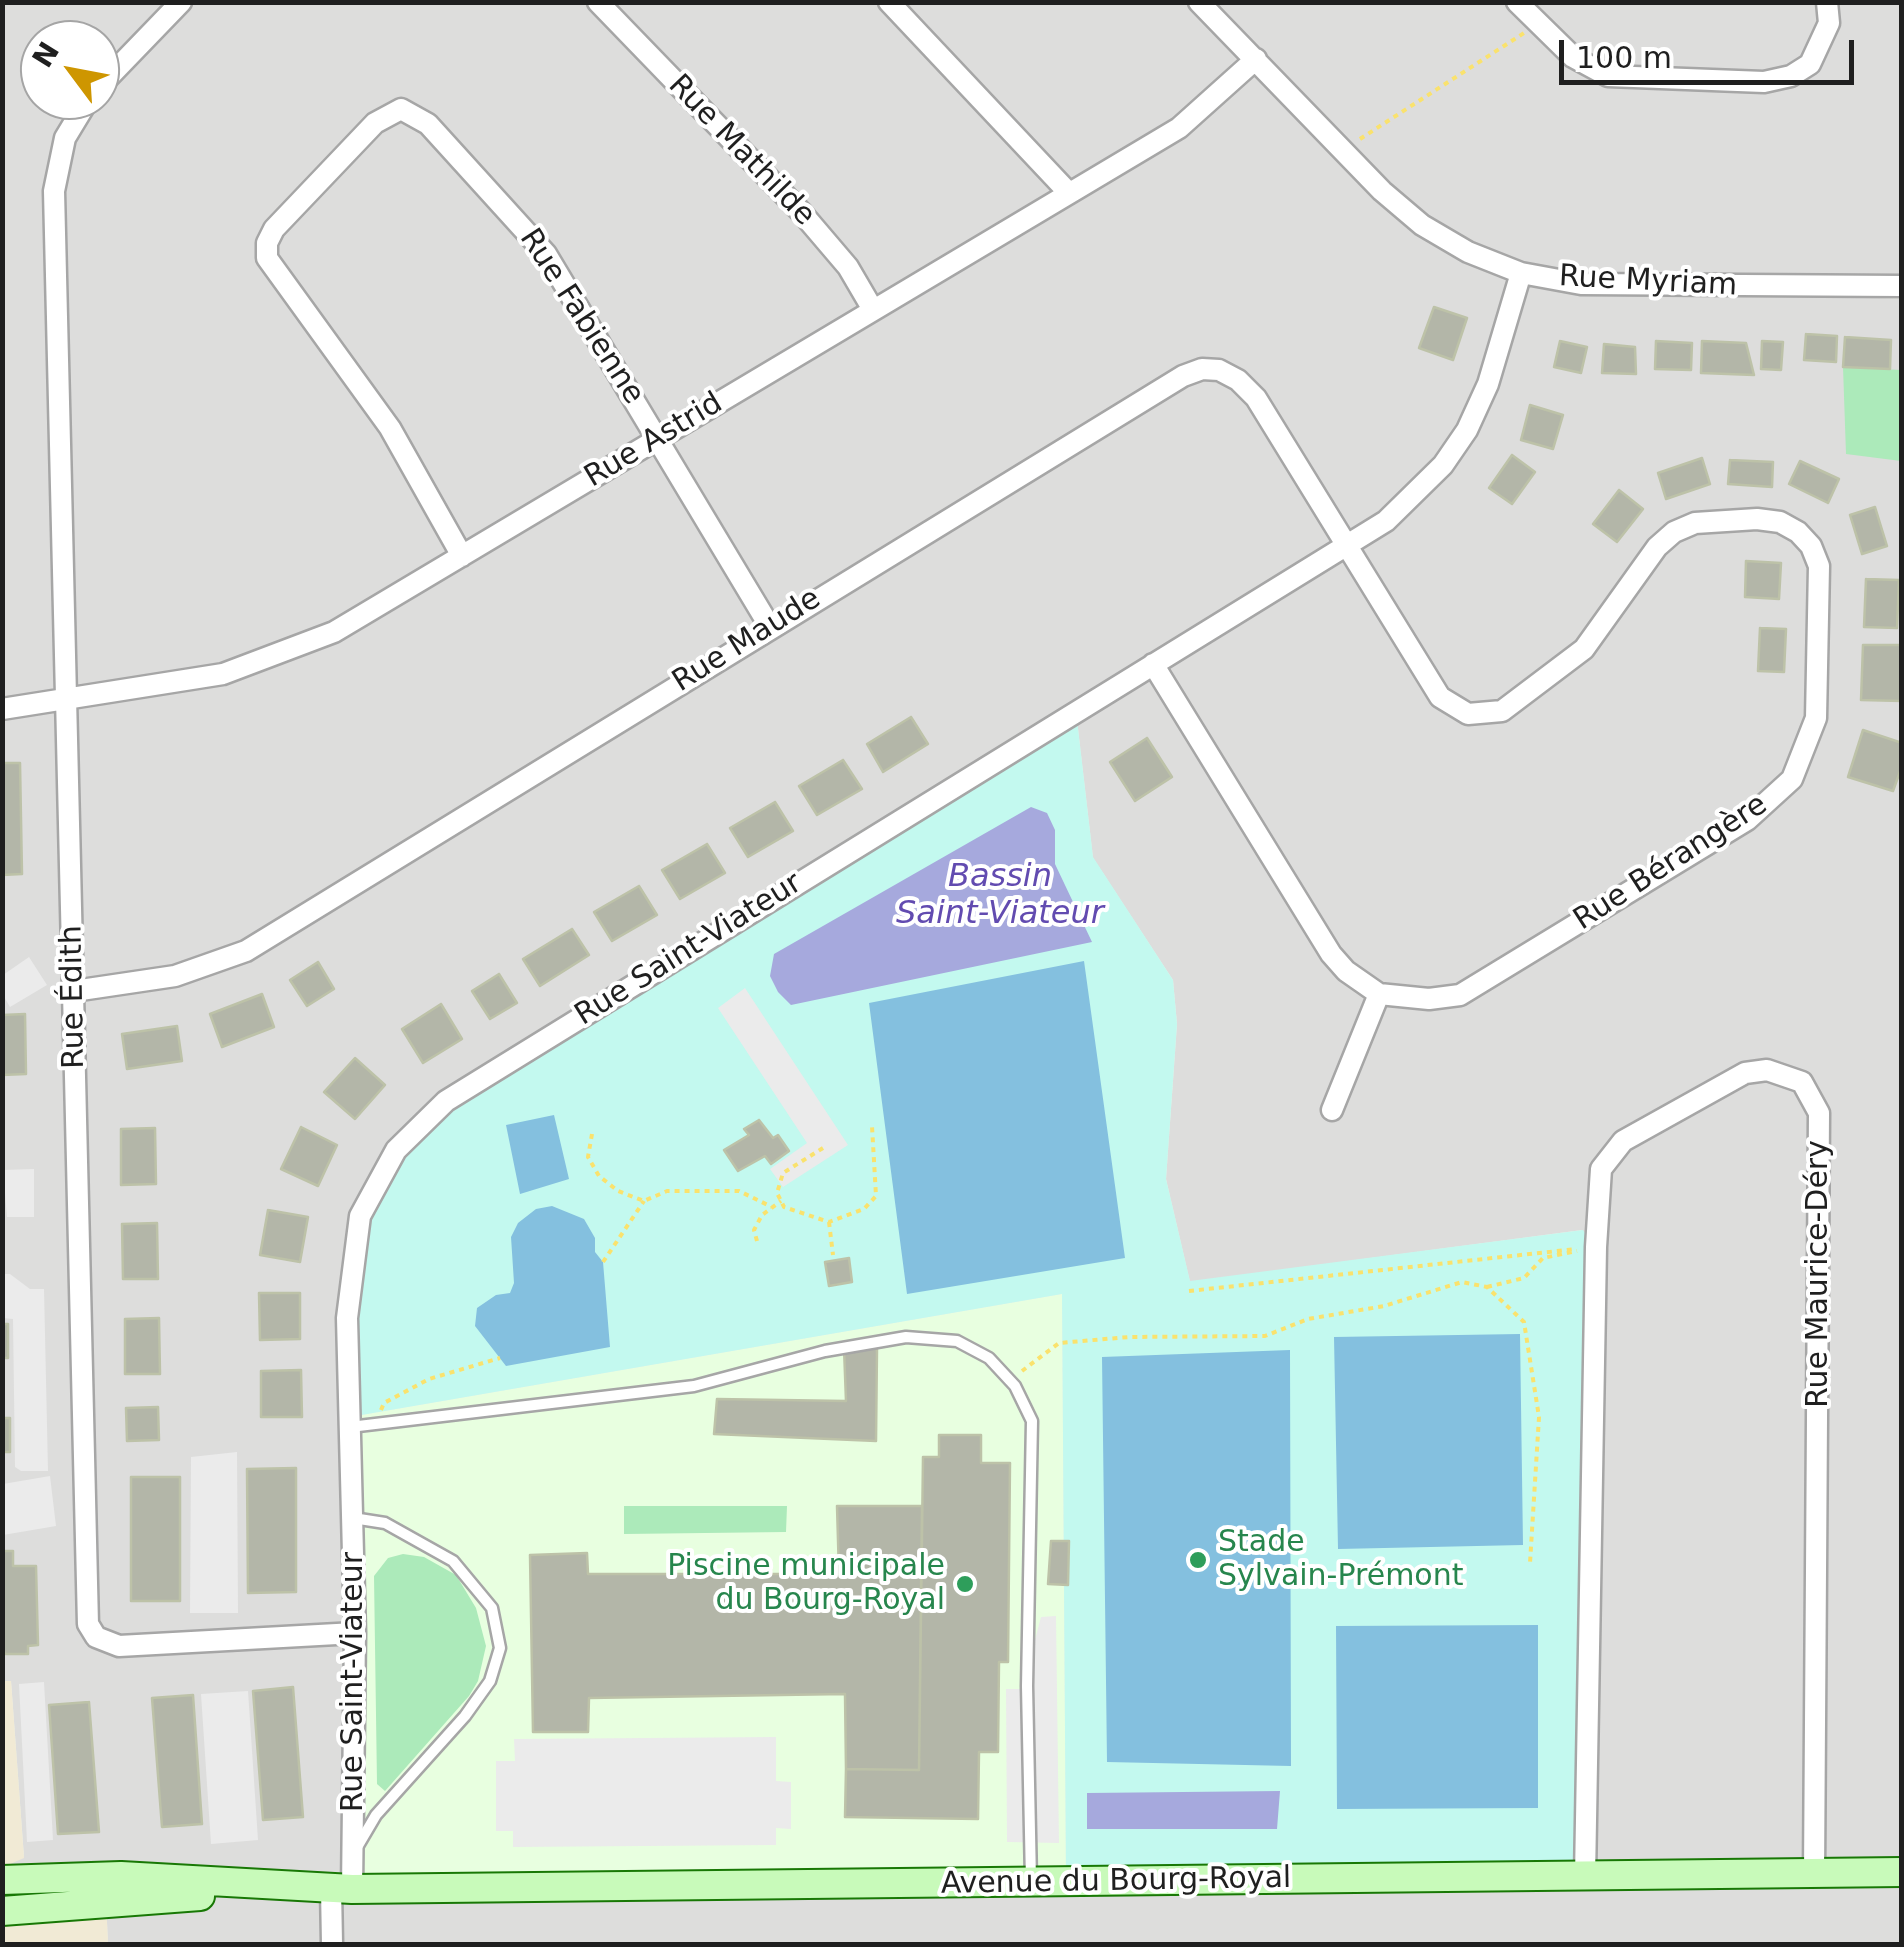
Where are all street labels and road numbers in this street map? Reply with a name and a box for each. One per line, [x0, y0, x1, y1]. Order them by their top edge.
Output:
street label: Rue Mathilde [660, 68, 822, 234]
street label: Rue Fabienne [511, 223, 651, 411]
street label: Rue Myriam [1558, 259, 1738, 305]
street label: Rue Astrid [579, 386, 729, 496]
street label: Rue Maude [667, 581, 827, 701]
street label: Rue Bérangère [1568, 787, 1774, 939]
street label: Rue Saint-Viateur [569, 866, 809, 1034]
street label: Rue Édith [55, 925, 93, 1069]
street label: Rue Maurice-Déry [1801, 1140, 1837, 1408]
street label: Rue Saint-Viateur [336, 1552, 372, 1812]
street label: Avenue du Bourg-Royal [940, 1861, 1292, 1903]

